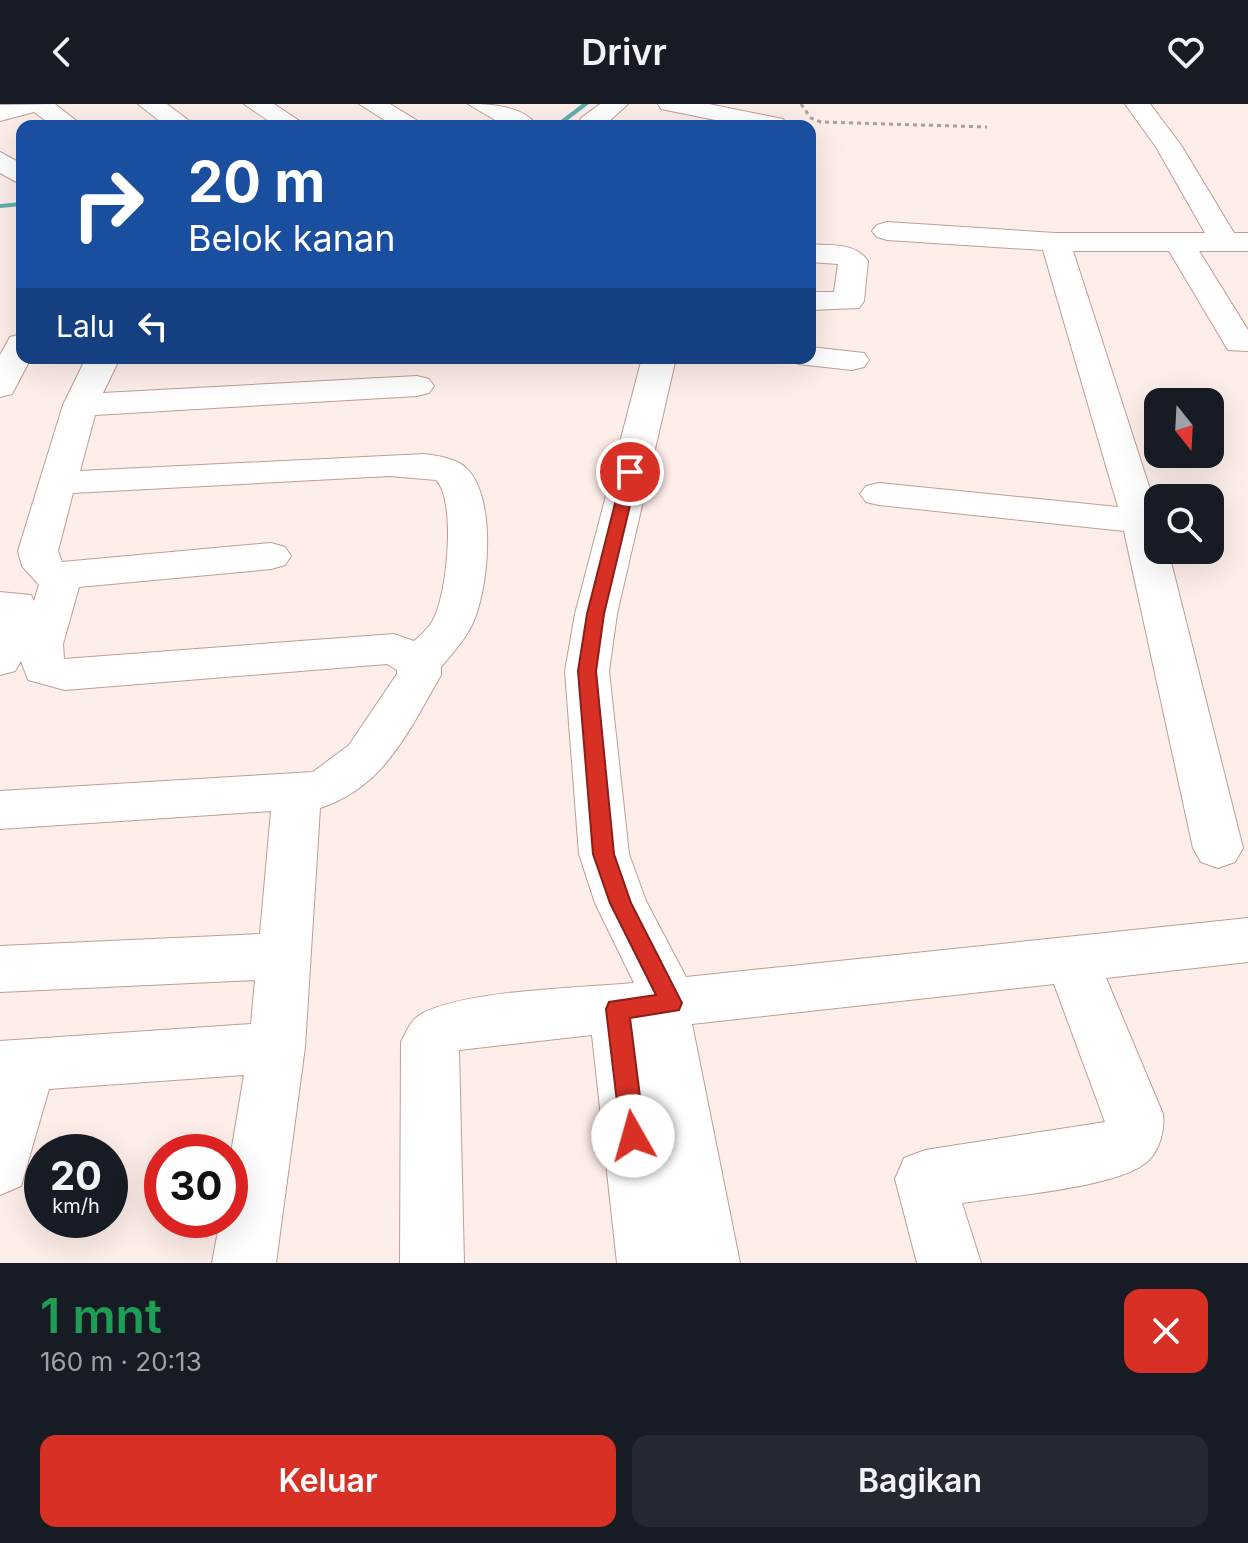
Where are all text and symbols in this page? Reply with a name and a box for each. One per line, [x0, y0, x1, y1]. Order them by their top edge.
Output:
icon: back [40, 30, 84, 74]
text: Drivr [581, 30, 667, 74]
icon: heart [1164, 30, 1208, 74]
text: 20 m [188, 148, 325, 216]
icon: right [56, 152, 160, 256]
text: Belok kanan [188, 216, 395, 260]
icon: left [131, 304, 175, 348]
text: Lalu [56, 308, 115, 344]
north arrow [1144, 388, 1224, 468]
map controls [1144, 388, 1224, 564]
pin [596, 438, 664, 506]
icon: arrive [608, 450, 652, 494]
button: search [1144, 484, 1224, 564]
position arrow [591, 1094, 675, 1178]
speed limit sign: 30 [144, 1134, 248, 1238]
text: 20 [50, 1151, 102, 1200]
text: km/h [52, 1194, 100, 1218]
text: 1 mnt [40, 1286, 162, 1345]
button: close [1124, 1289, 1208, 1373]
text: 160 m · 20:13 [40, 1346, 202, 1377]
button: Keluar [40, 1435, 616, 1527]
button: Bagikan [632, 1435, 1208, 1527]

